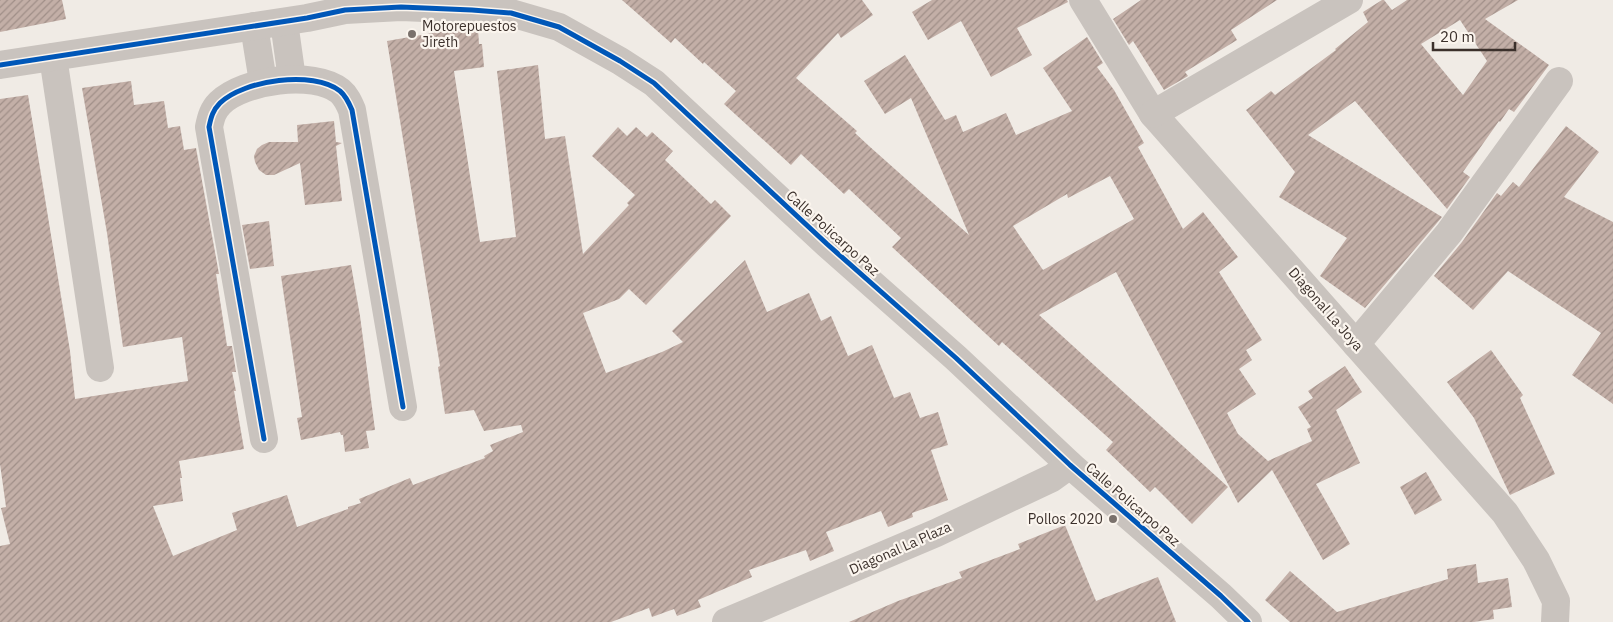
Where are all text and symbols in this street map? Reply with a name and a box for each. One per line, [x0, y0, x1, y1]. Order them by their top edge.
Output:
place label: Motorepuestos Jireth [422, 17, 517, 51]
scale bar [1433, 20, 1516, 52]
text: 20 m [1440, 27, 1475, 46]
marker: Motorepuestos Jireth [406, 28, 418, 40]
street label: Calle Policarpo Paz [783, 186, 884, 280]
street label: Diagonal La Joya [1285, 263, 1368, 355]
street label: Calle Policarpo Paz [1082, 458, 1184, 550]
place label: Pollos 2020 [1028, 510, 1103, 528]
marker: Pollos 2020 [1107, 513, 1119, 525]
street label: Diagonal La Plaza [846, 517, 954, 579]

